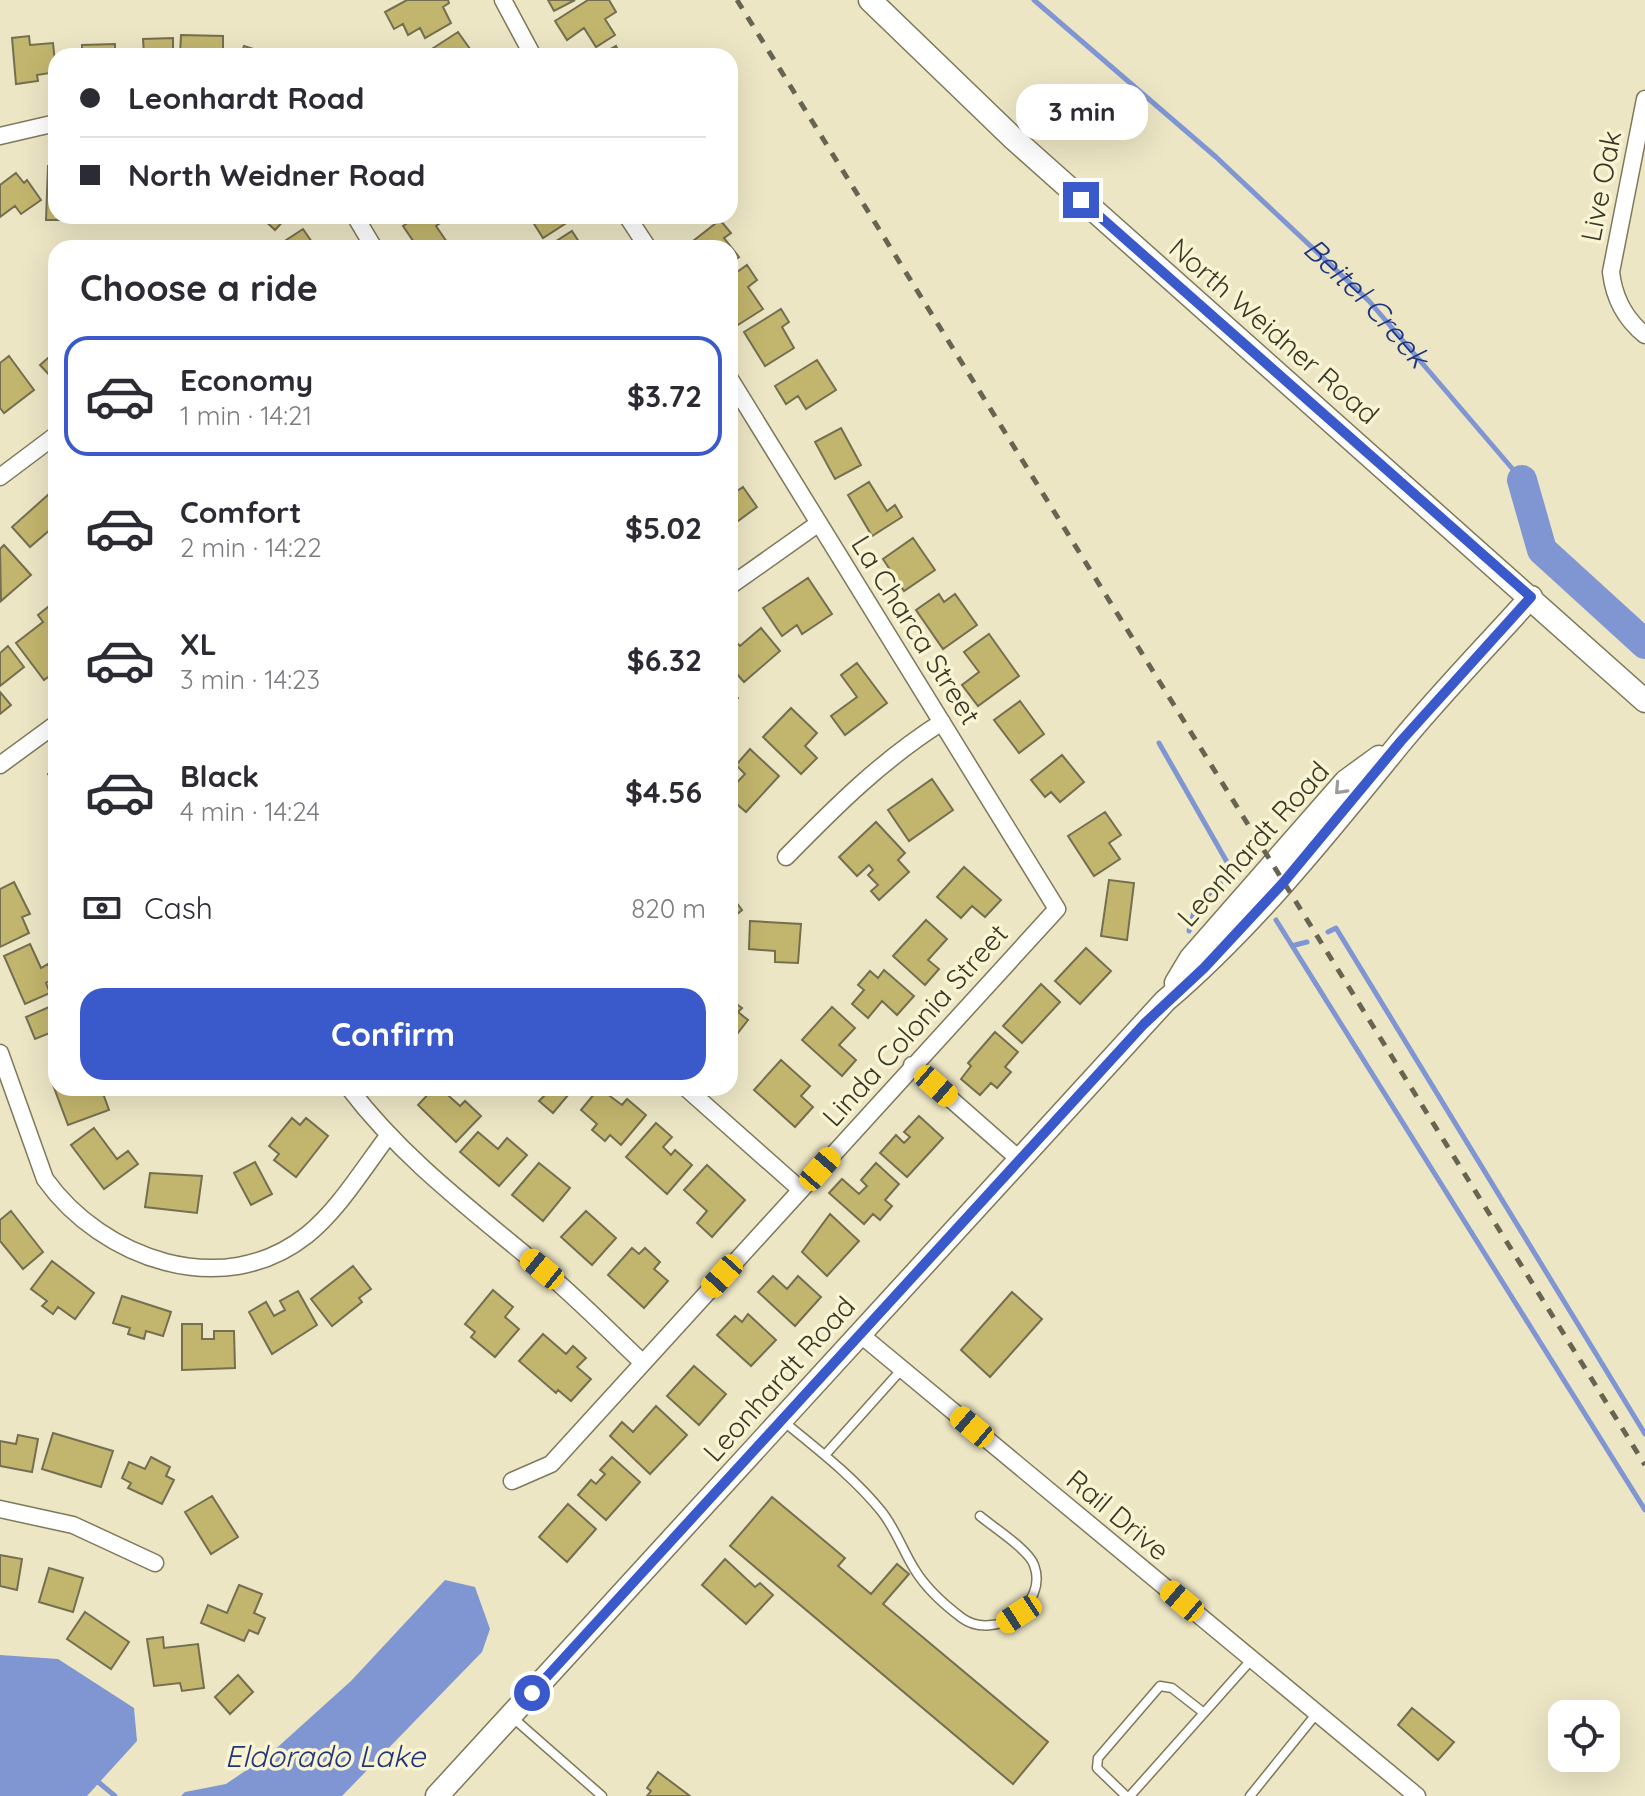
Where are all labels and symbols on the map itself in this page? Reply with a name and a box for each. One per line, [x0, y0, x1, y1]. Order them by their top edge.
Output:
callout: 3 min [1015, 84, 1147, 140]
street label: Live Oak [1573, 127, 1628, 244]
route end [1063, 182, 1099, 218]
water label: Beitel Creek [1296, 229, 1440, 377]
street label: North Weidner Road [1162, 230, 1386, 431]
street label: La Charca Street [844, 529, 989, 731]
street label: Leonhardt Road [1169, 754, 1336, 934]
one-way arrow [1334, 780, 1349, 794]
street label: Linda Colonia Street [815, 916, 1015, 1133]
car [910, 1061, 962, 1111]
car [795, 1143, 845, 1195]
car [516, 1245, 568, 1293]
car [697, 1250, 747, 1302]
street label: Leonhardt Road [695, 1289, 862, 1469]
car [946, 1402, 998, 1452]
street label: Rail Drive [1060, 1462, 1177, 1568]
car [1156, 1576, 1208, 1626]
car [992, 1591, 1046, 1637]
route start [514, 1675, 550, 1711]
water label: Eldorado Lake [225, 1737, 426, 1775]

